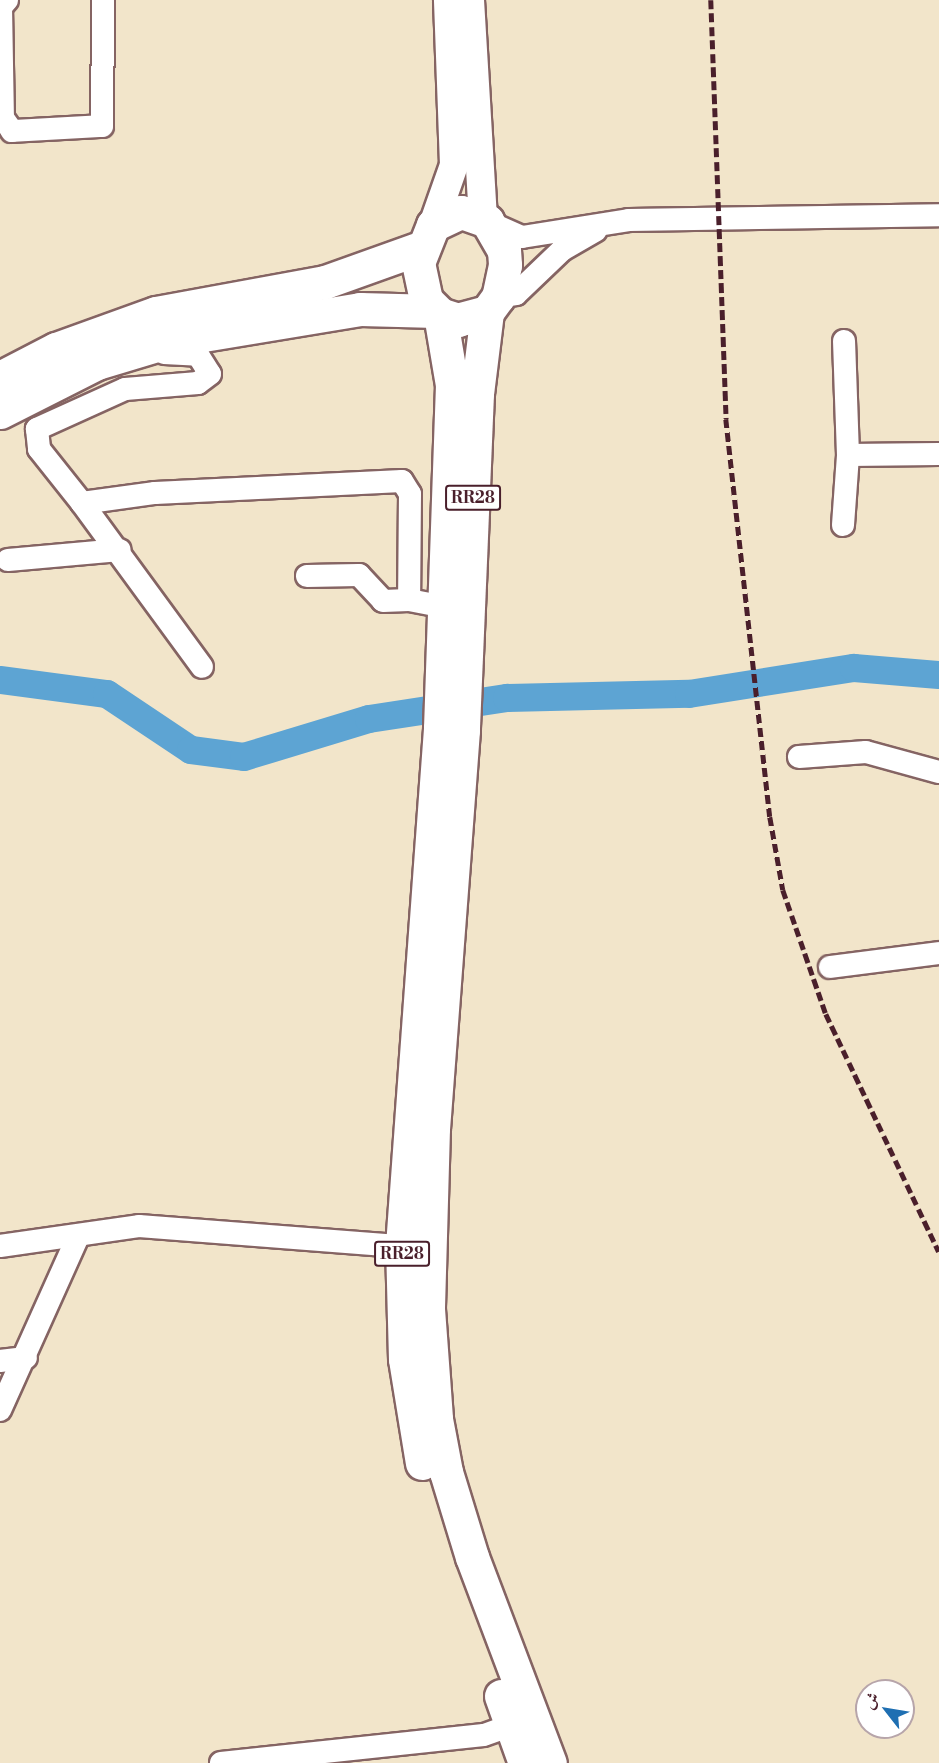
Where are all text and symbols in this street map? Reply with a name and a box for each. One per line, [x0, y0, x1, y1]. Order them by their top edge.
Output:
road number: RR28 [444, 485, 502, 511]
road number: RR28 [374, 1241, 430, 1267]
north arrow [855, 1679, 915, 1739]
text: ش [859, 1689, 884, 1713]

